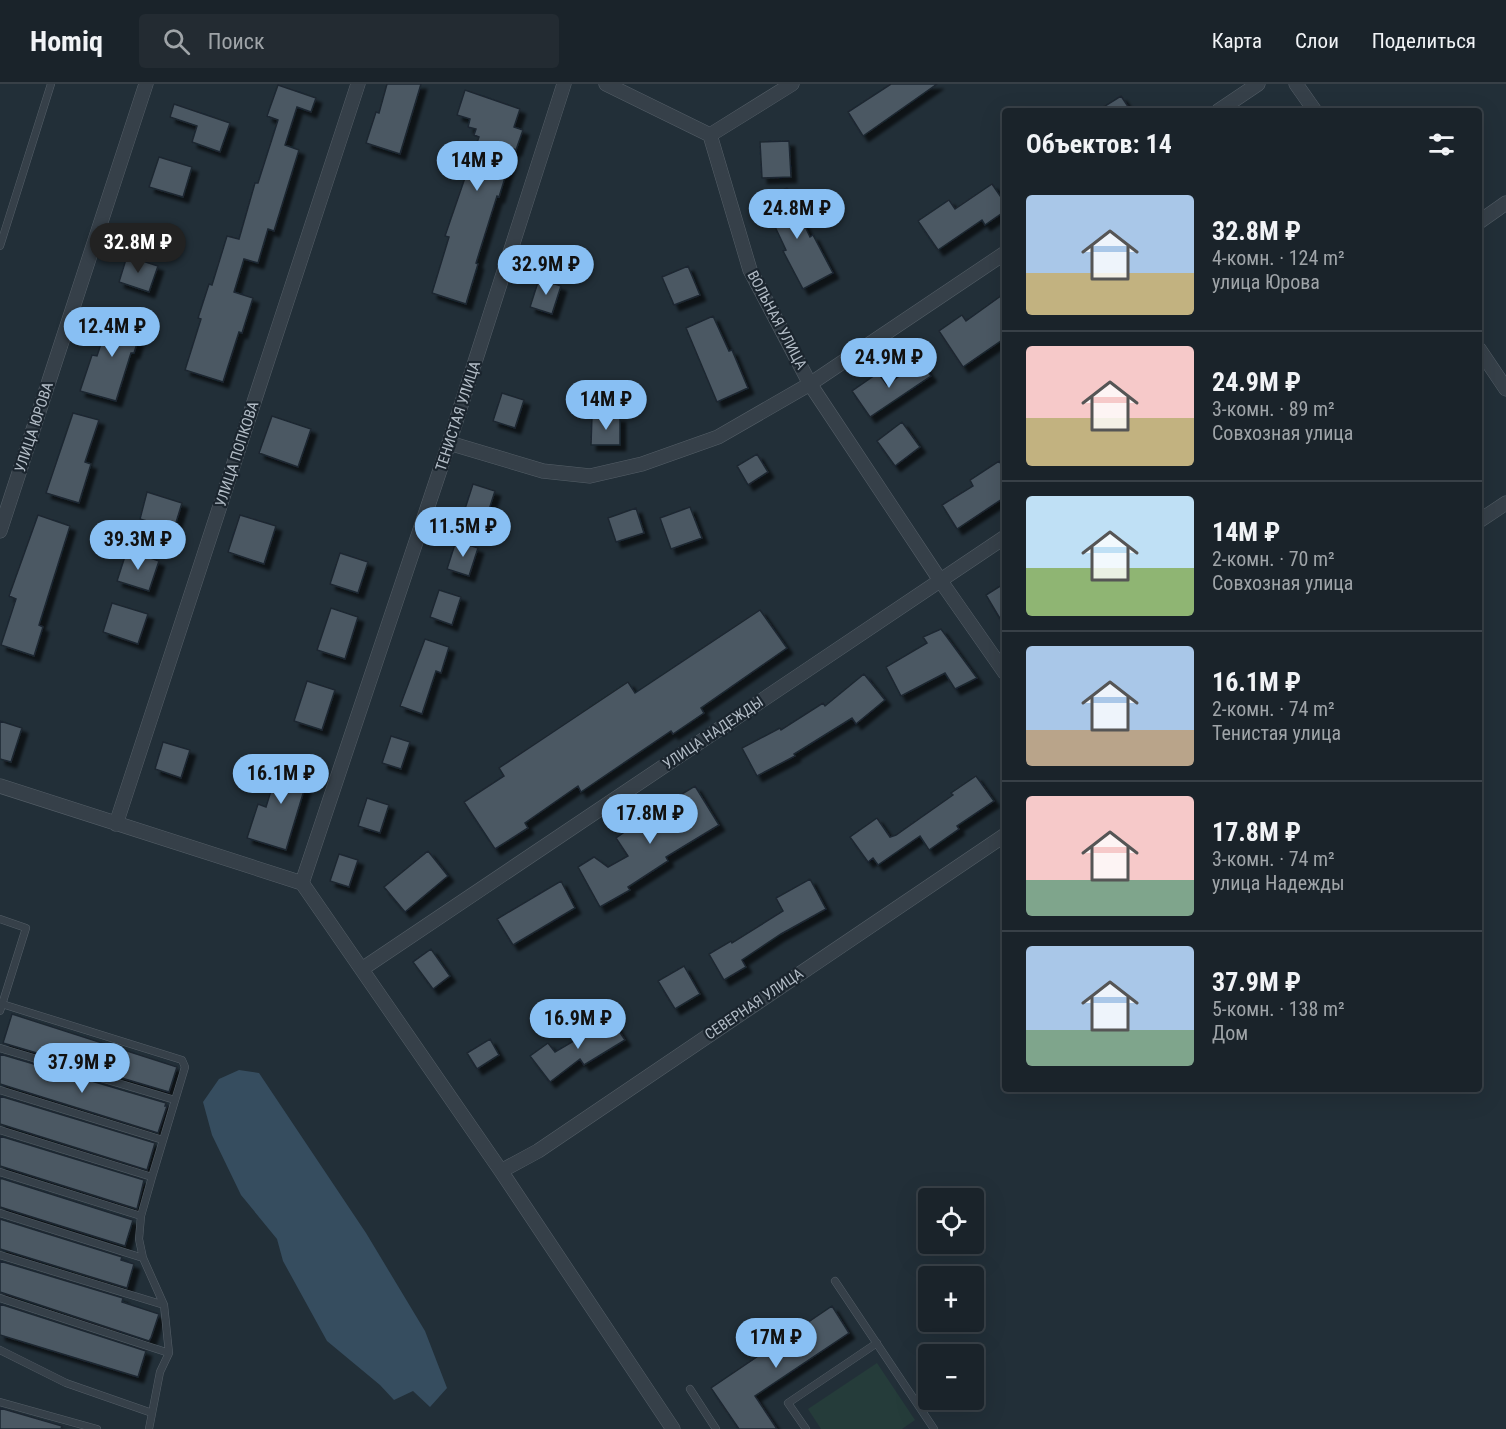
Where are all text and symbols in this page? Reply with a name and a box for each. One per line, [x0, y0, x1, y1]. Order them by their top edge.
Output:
search box [139, 14, 559, 68]
text: Homiq [30, 25, 103, 58]
icon: search [160, 25, 193, 58]
text: Поиск [208, 29, 265, 54]
text: Карта [1212, 29, 1262, 53]
text: Слои [1295, 29, 1339, 53]
text: Поделиться [1372, 29, 1476, 53]
icon: filters [1425, 128, 1458, 161]
text: Объектов: 14 [1026, 129, 1172, 159]
pin: 14M ₽ [435, 141, 519, 192]
text: 14M ₽ [451, 148, 503, 172]
pin: 24.8M ₽ [742, 189, 852, 240]
text: 24.8M ₽ [763, 196, 831, 220]
text: 32.8M ₽ [1212, 216, 1301, 246]
icon: home [1074, 219, 1146, 291]
pin: 32.8M ₽ [83, 223, 193, 274]
text: 32.8M ₽ [104, 230, 172, 254]
pin: 32.9M ₽ [491, 245, 601, 296]
text: 4-комн. · 124 m² [1212, 246, 1345, 270]
text: 32.9M ₽ [512, 252, 580, 276]
street label: ВОЛЬНАЯ УЛИЦА [743, 268, 811, 373]
text: улица Юрова [1212, 270, 1320, 294]
pin: 12.4M ₽ [57, 307, 167, 358]
text: 12.4M ₽ [78, 314, 146, 338]
pin: 24.9M ₽ [834, 338, 944, 389]
text: 24.9M ₽ [855, 345, 923, 369]
street label: ТЕНИСТАЯ УЛИЦА [432, 358, 484, 473]
text: 24.9M ₽ [1212, 367, 1301, 397]
icon: home [1074, 370, 1146, 442]
street label: УЛИЦА ЮРОВА [11, 379, 57, 474]
pin: 14M ₽ [564, 380, 648, 431]
text: 14M ₽ [580, 387, 632, 411]
text: 3-комн. · 89 m² [1212, 397, 1335, 421]
street label: УЛИЦА ПОПКОВА [211, 399, 263, 509]
text: Совхозная улица [1212, 421, 1353, 445]
pin: 11.5M ₽ [408, 507, 518, 558]
text: 11.5M ₽ [429, 514, 497, 538]
text: 14M ₽ [1212, 517, 1280, 547]
pin: 39.3M ₽ [83, 520, 193, 571]
icon: home [1074, 520, 1146, 592]
text: 39.3M ₽ [104, 527, 172, 551]
text: 2-комн. · 70 m² [1212, 547, 1335, 571]
text: Совхозная улица [1212, 571, 1353, 595]
text: 16.1M ₽ [1212, 667, 1301, 697]
icon: home [1074, 670, 1146, 742]
street label: УЛИЦА НАДЕЖДЫ [659, 693, 767, 773]
text: 2-комн. · 74 m² [1212, 697, 1335, 721]
text: Тенистая улица [1212, 721, 1341, 745]
pin: 16.1M ₽ [226, 754, 336, 805]
text: 16.1M ₽ [247, 761, 315, 785]
pin: 17.8M ₽ [595, 794, 705, 845]
text: 17.8M ₽ [616, 801, 684, 825]
text: 17.8M ₽ [1212, 817, 1301, 847]
icon: home [1074, 820, 1146, 892]
text: 3-комн. · 74 m² [1212, 847, 1335, 871]
text: улица Надежды [1212, 871, 1345, 895]
street label: СЕВЕРНАЯ УЛИЦА [701, 964, 807, 1044]
text: 37.9M ₽ [1212, 967, 1301, 997]
icon: home [1074, 970, 1146, 1042]
text: 5-комн. · 138 m² [1212, 997, 1345, 1021]
pin: 16.9M ₽ [523, 999, 633, 1050]
text: 16.9M ₽ [544, 1006, 612, 1030]
text: Дом [1212, 1021, 1248, 1045]
pin: 37.9M ₽ [27, 1043, 137, 1094]
text: 37.9M ₽ [48, 1050, 116, 1074]
map controls [918, 1188, 984, 1410]
button: locate [918, 1188, 984, 1254]
button: + [918, 1266, 984, 1332]
pin: 17M ₽ [734, 1318, 818, 1369]
text: 17M ₽ [750, 1325, 802, 1349]
button: − [918, 1344, 984, 1410]

